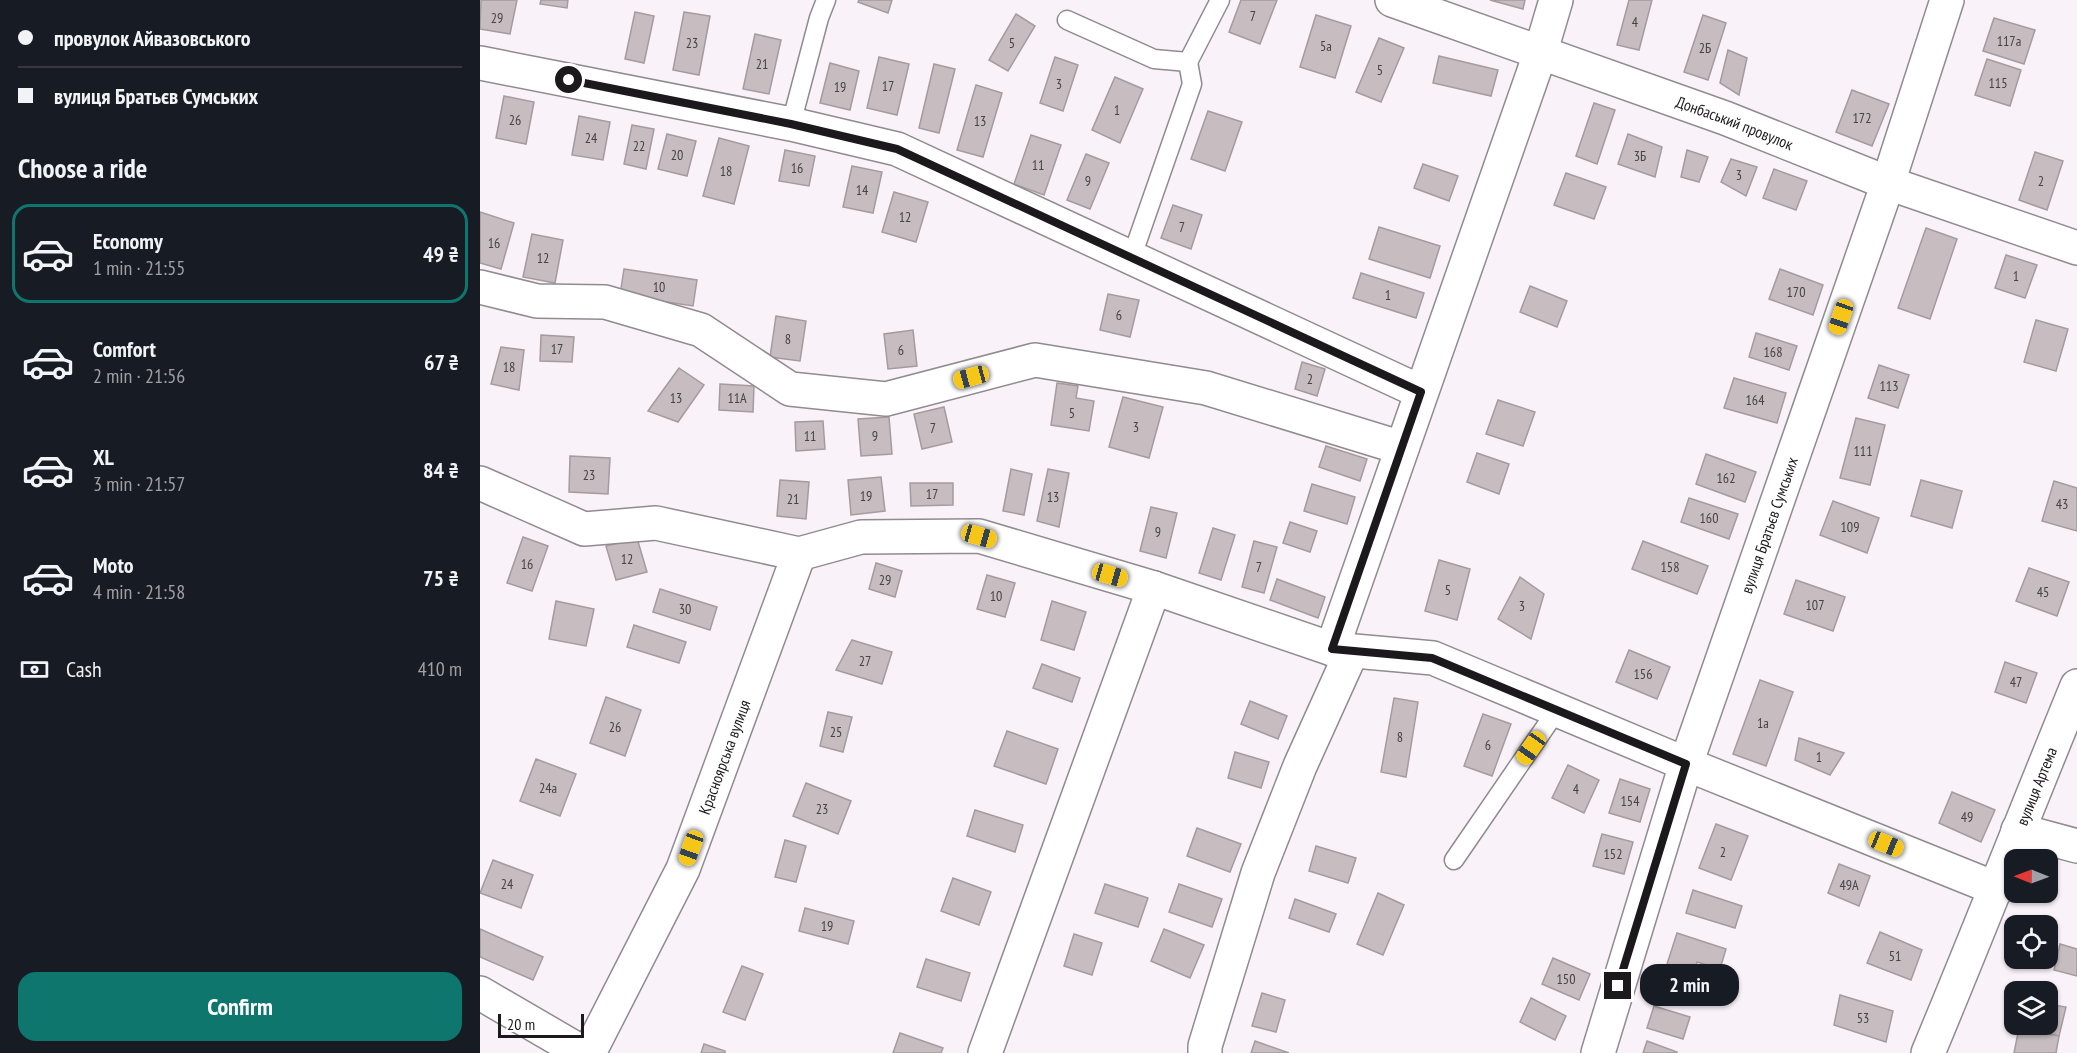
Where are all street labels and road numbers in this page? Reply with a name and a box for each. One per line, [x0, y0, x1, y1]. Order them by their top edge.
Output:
street label: Донбаський провулок [1673, 91, 1797, 154]
street label: вулиця Братьєв Сумських [1736, 454, 1802, 596]
street label: Красноярська вулиця [694, 697, 755, 817]
street label: вулиця Артема [2012, 744, 2061, 828]

